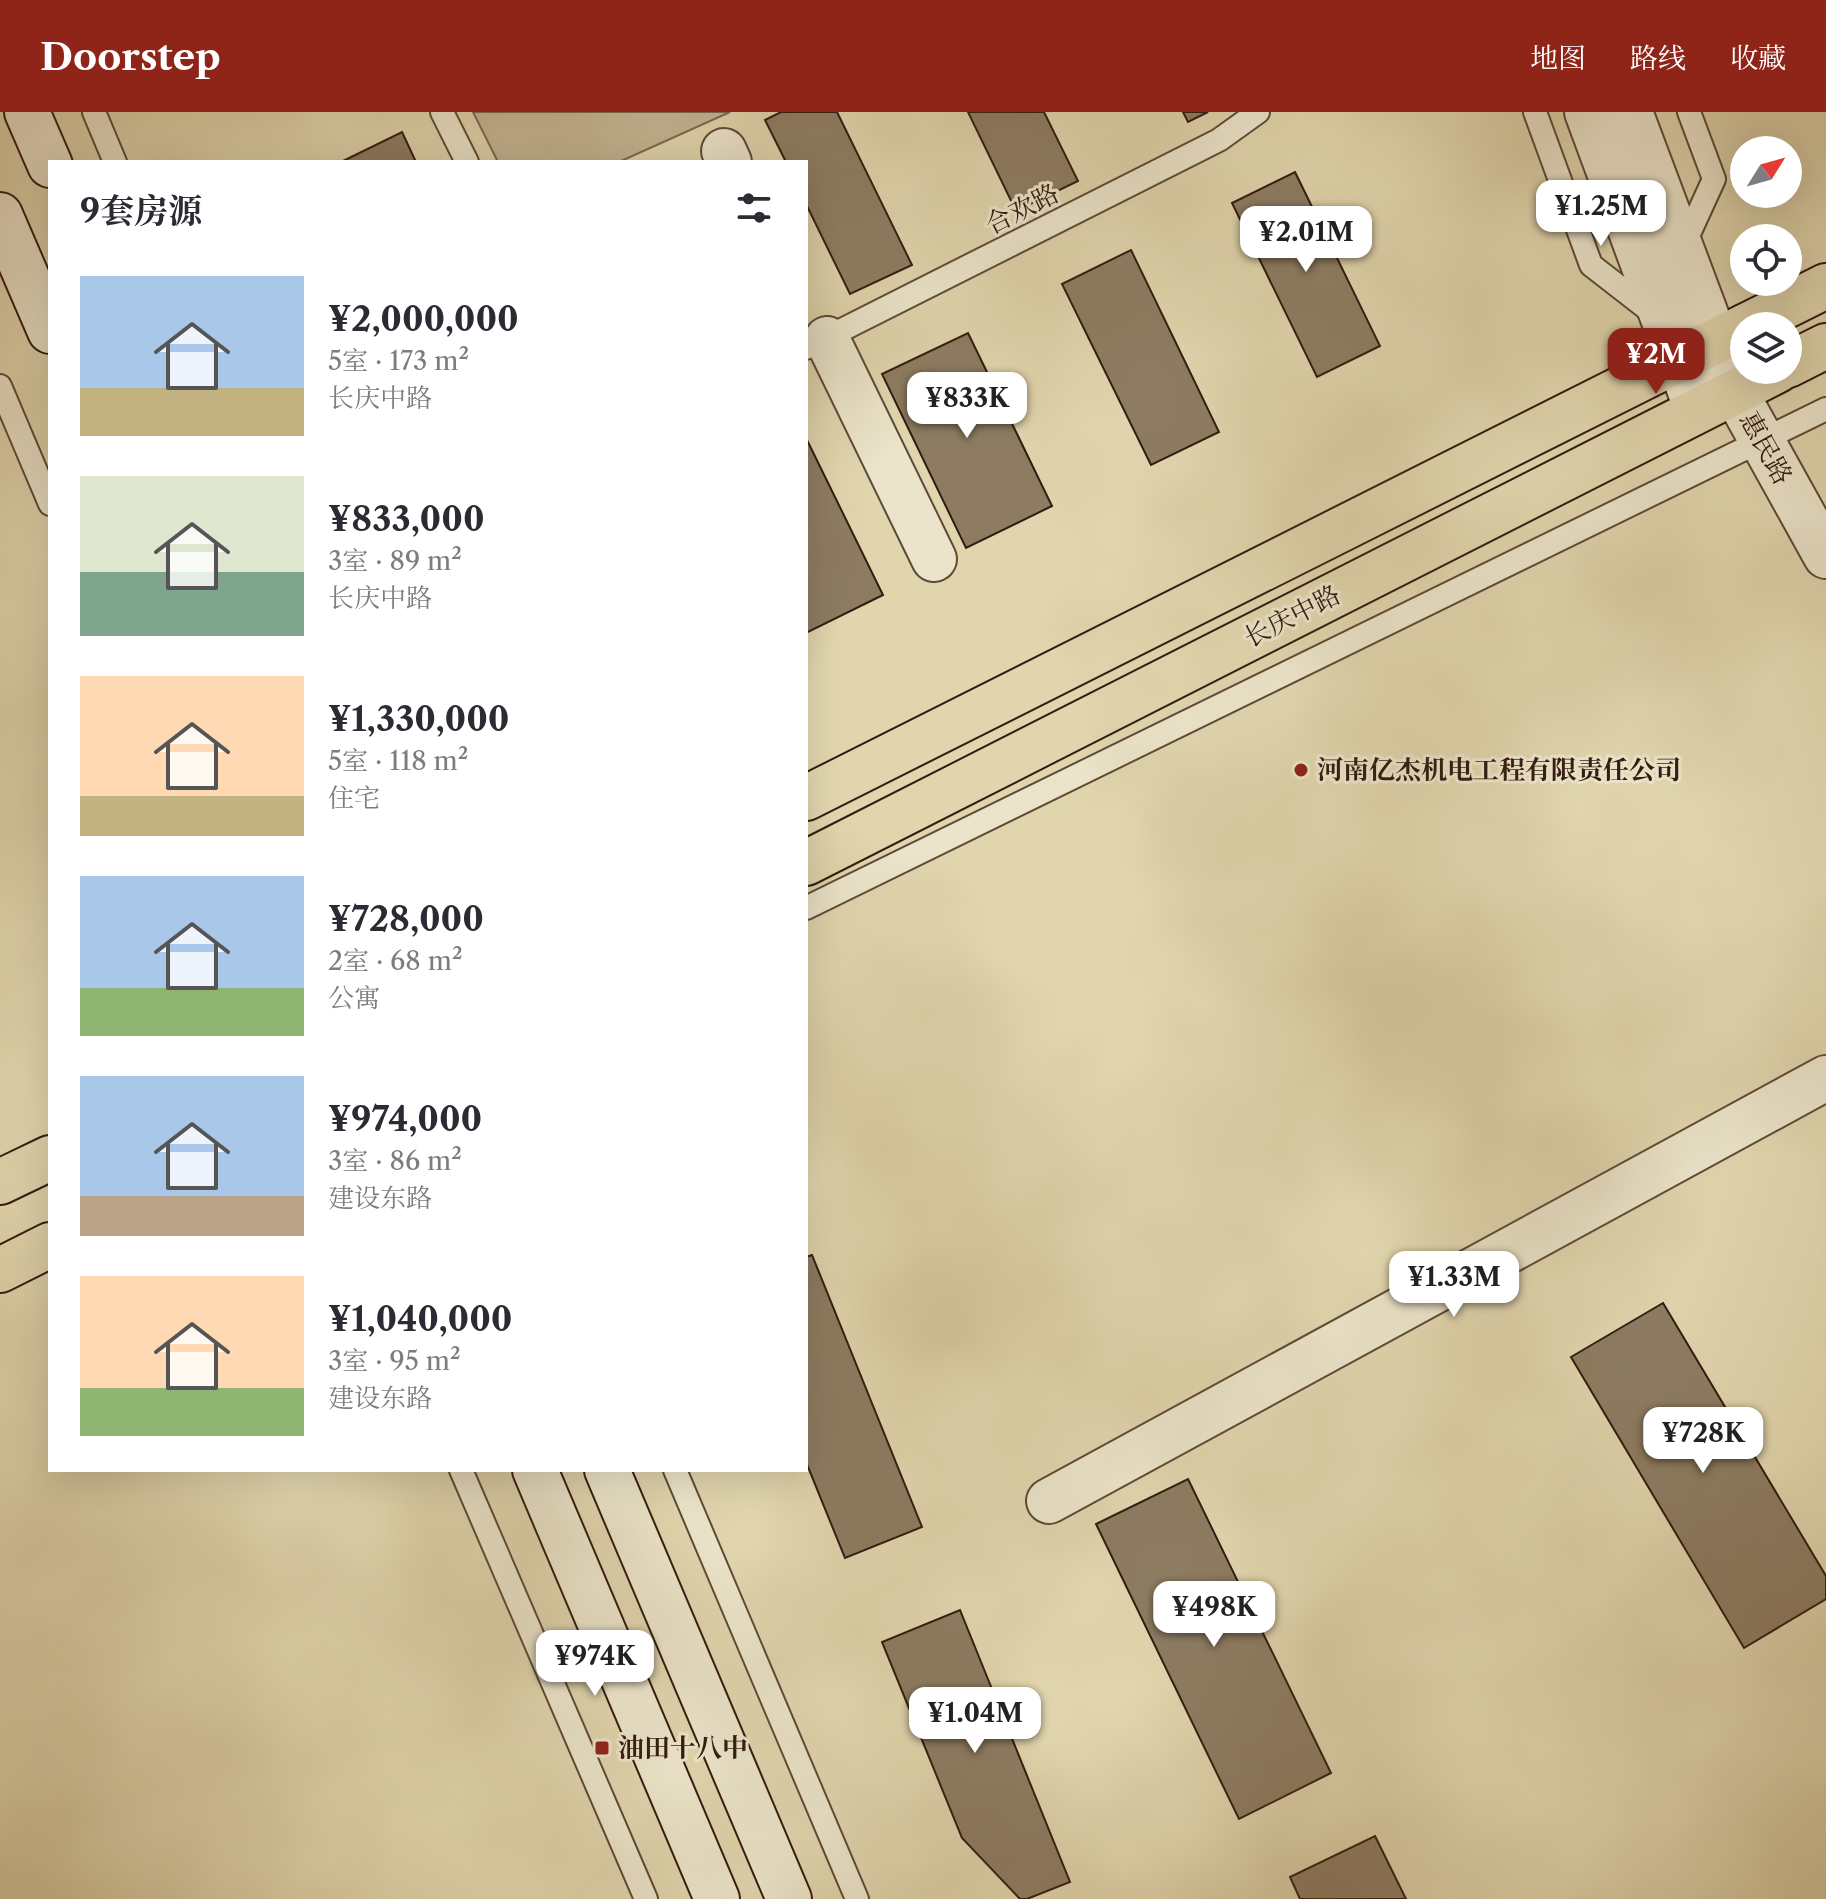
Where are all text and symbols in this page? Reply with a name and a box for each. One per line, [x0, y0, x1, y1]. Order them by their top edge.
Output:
text: Doorstep [40, 33, 221, 80]
text: 地图 [1530, 41, 1586, 75]
text: 路线 [1630, 41, 1686, 75]
text: 收藏 [1730, 41, 1786, 75]
north arrow [1730, 136, 1802, 208]
map controls [1730, 136, 1802, 384]
street label: 合欢路 [980, 177, 1064, 241]
pin: ¥1.25M [1536, 180, 1666, 248]
icon: filters [732, 186, 776, 230]
text: 9套房源 [80, 190, 202, 232]
text: ¥1.25M [1554, 190, 1648, 222]
pin: ¥2.01M [1241, 206, 1371, 274]
text: ¥2.01M [1258, 216, 1354, 248]
button: locate [1730, 224, 1802, 296]
text: ¥2,000,000 [328, 298, 519, 340]
icon: home [144, 308, 240, 404]
button: layers [1730, 312, 1802, 384]
pin: ¥2M [1617, 328, 1695, 396]
text: ¥2M [1626, 338, 1686, 370]
text: 5室 · 173 m² [328, 345, 469, 377]
pin: ¥833K [911, 372, 1023, 440]
text: 长庆中路 [328, 382, 432, 414]
text: ¥833K [925, 382, 1009, 414]
street label: 惠民路 [1733, 406, 1799, 490]
text: ¥833,000 [328, 498, 485, 540]
icon: home [144, 508, 240, 604]
text: 3室 · 89 m² [328, 545, 462, 577]
street label: 长庆中路 [1238, 578, 1346, 654]
text: 长庆中路 [328, 582, 432, 614]
text: ¥1,330,000 [328, 698, 510, 740]
icon: home [144, 708, 240, 804]
text: 5室 · 118 m² [328, 745, 468, 777]
place label: 河南亿杰机电工程有限责任公司 [1317, 754, 1681, 786]
marker: 河南亿杰机电工程有限责任公司 [1292, 761, 1310, 779]
text: 住宅 [328, 782, 380, 814]
text: ¥728,000 [328, 898, 484, 940]
icon: home [144, 908, 240, 1004]
text: 2室 · 68 m² [328, 945, 463, 977]
text: 公寓 [328, 982, 380, 1014]
text: ¥974,000 [328, 1098, 482, 1140]
icon: home [144, 1108, 240, 1204]
text: 3室 · 86 m² [328, 1145, 462, 1177]
text: 建设东路 [328, 1182, 432, 1214]
pin: ¥1.33M [1389, 1251, 1519, 1319]
text: ¥1.33M [1407, 1261, 1501, 1293]
text: ¥1,040,000 [328, 1298, 512, 1340]
icon: home [144, 1308, 240, 1404]
text: 3室 · 95 m² [328, 1345, 461, 1377]
text: 建设东路 [328, 1382, 432, 1414]
pin: ¥728K [1647, 1407, 1759, 1475]
text: ¥728K [1661, 1417, 1745, 1449]
pin: ¥498K [1158, 1581, 1270, 1649]
text: ¥498K [1171, 1591, 1257, 1623]
pin: ¥974K [539, 1630, 651, 1698]
text: ¥974K [554, 1640, 636, 1672]
pin: ¥1.04M [910, 1687, 1040, 1755]
text: ¥1.04M [927, 1697, 1023, 1729]
place label: 油田十八中 [618, 1732, 748, 1764]
marker: 油田十八中 [593, 1739, 611, 1757]

